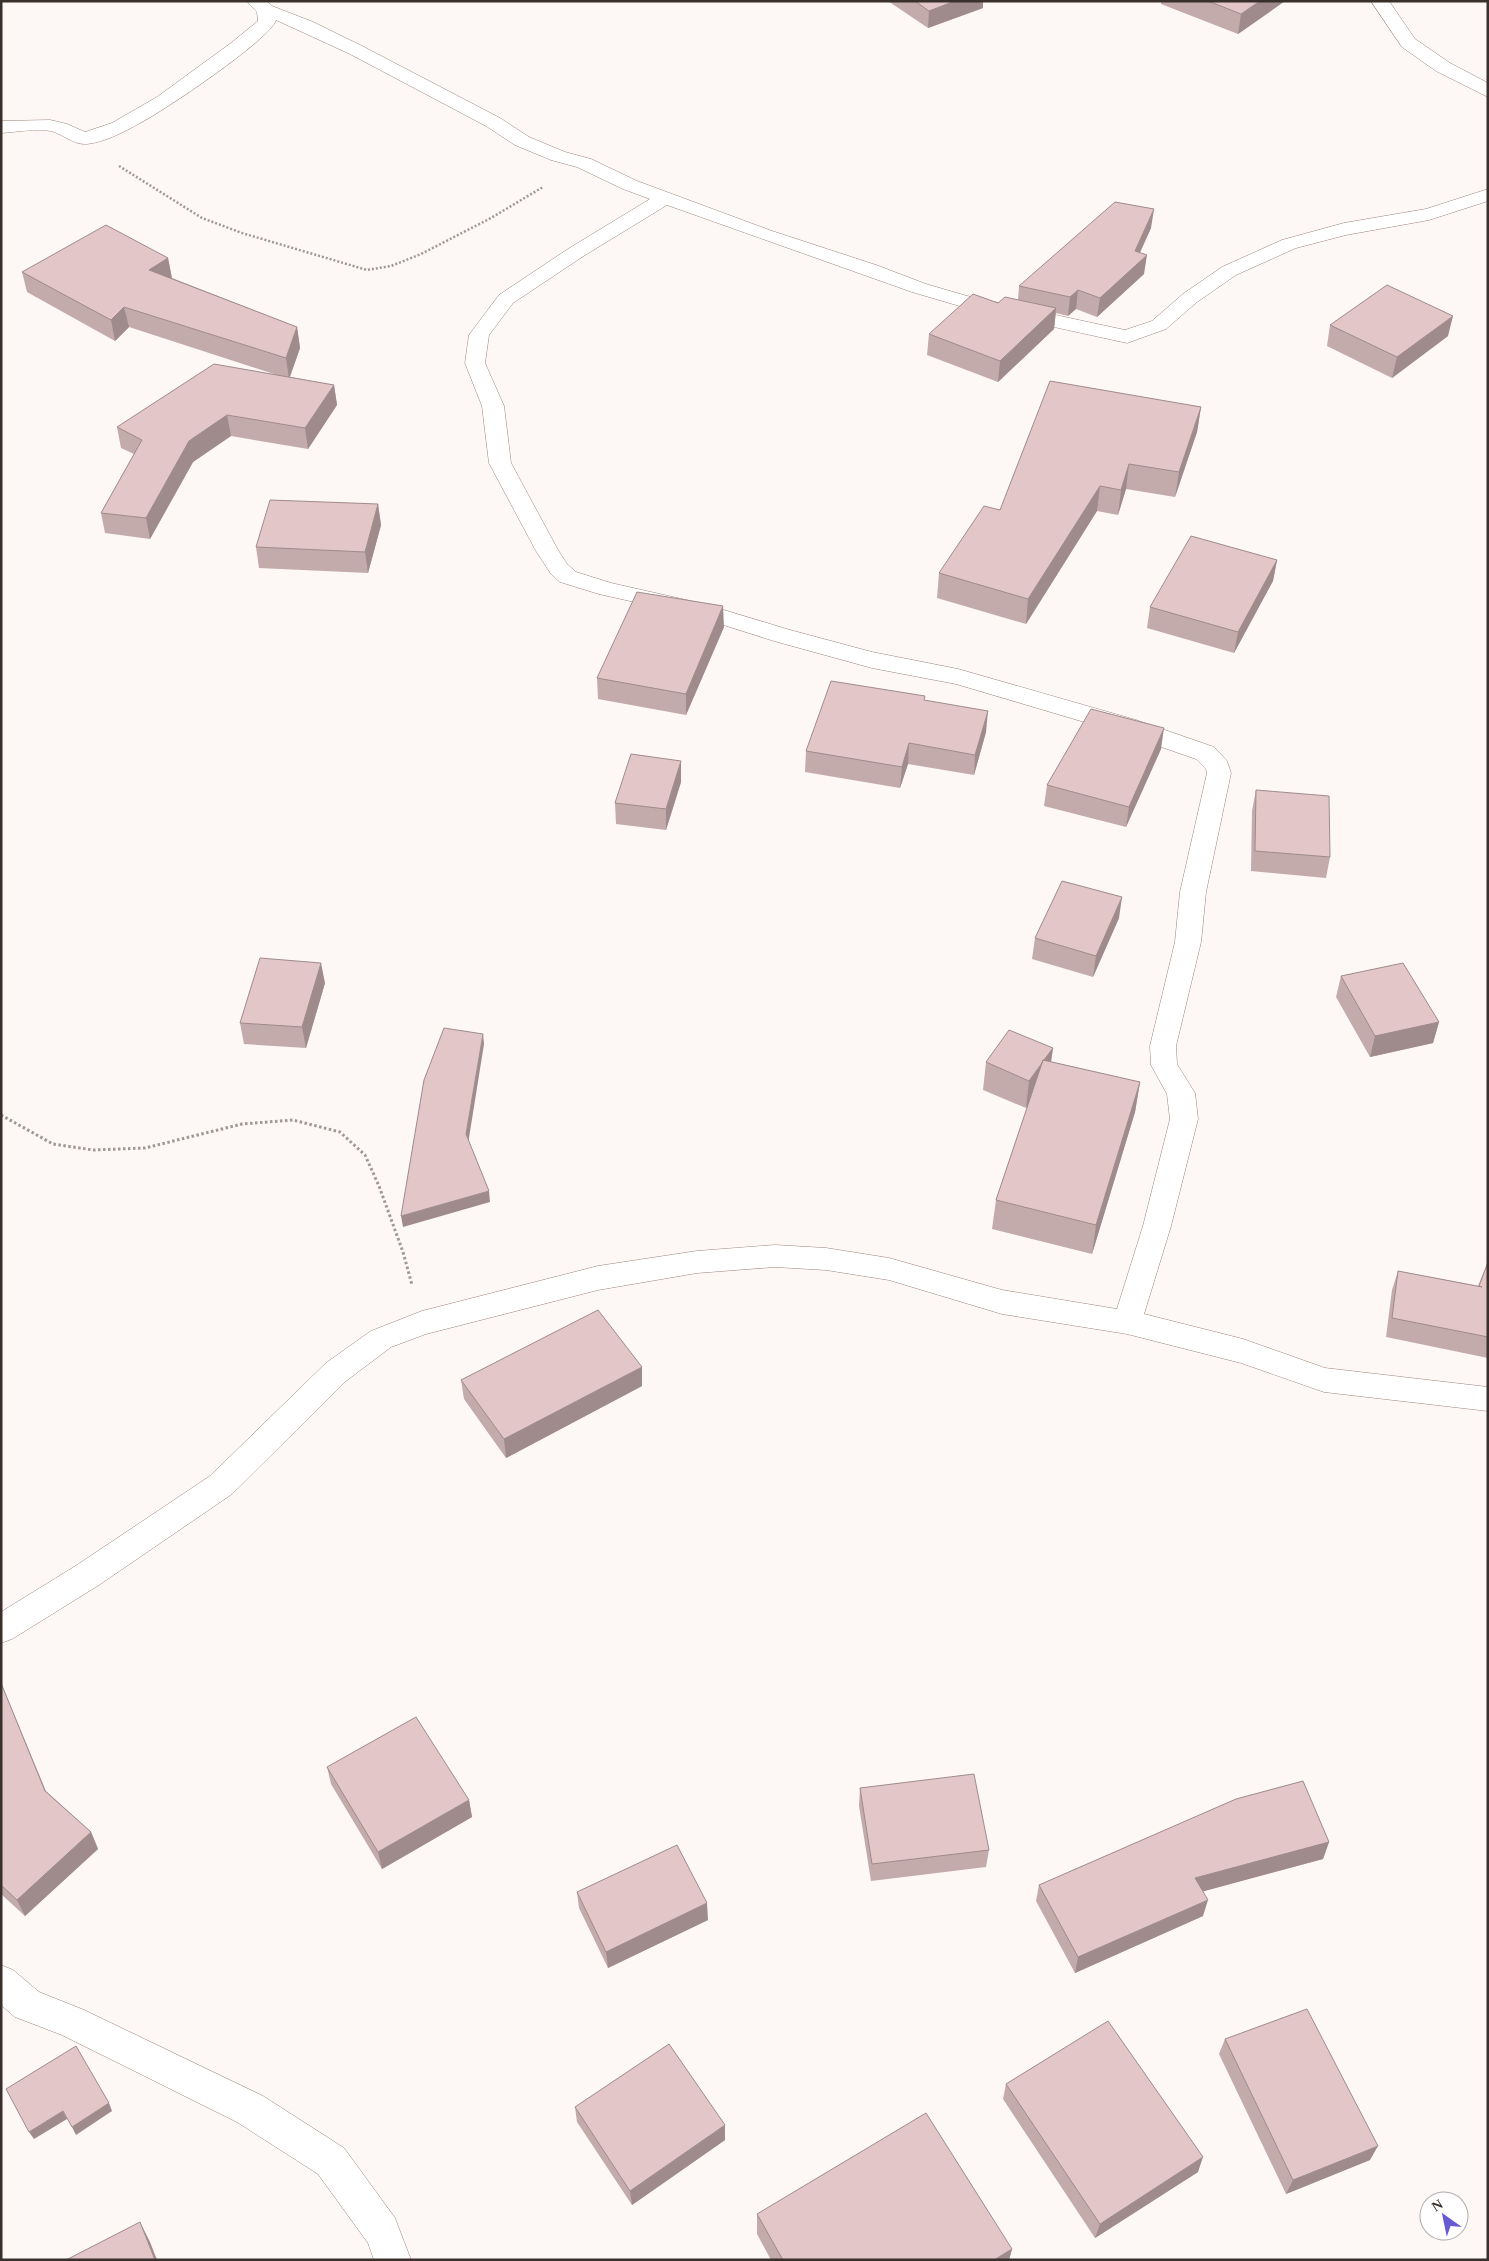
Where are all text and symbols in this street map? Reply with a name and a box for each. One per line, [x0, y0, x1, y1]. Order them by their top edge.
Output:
north arrow [1419, 2191, 1469, 2241]
text: N [1429, 2196, 1446, 2215]

